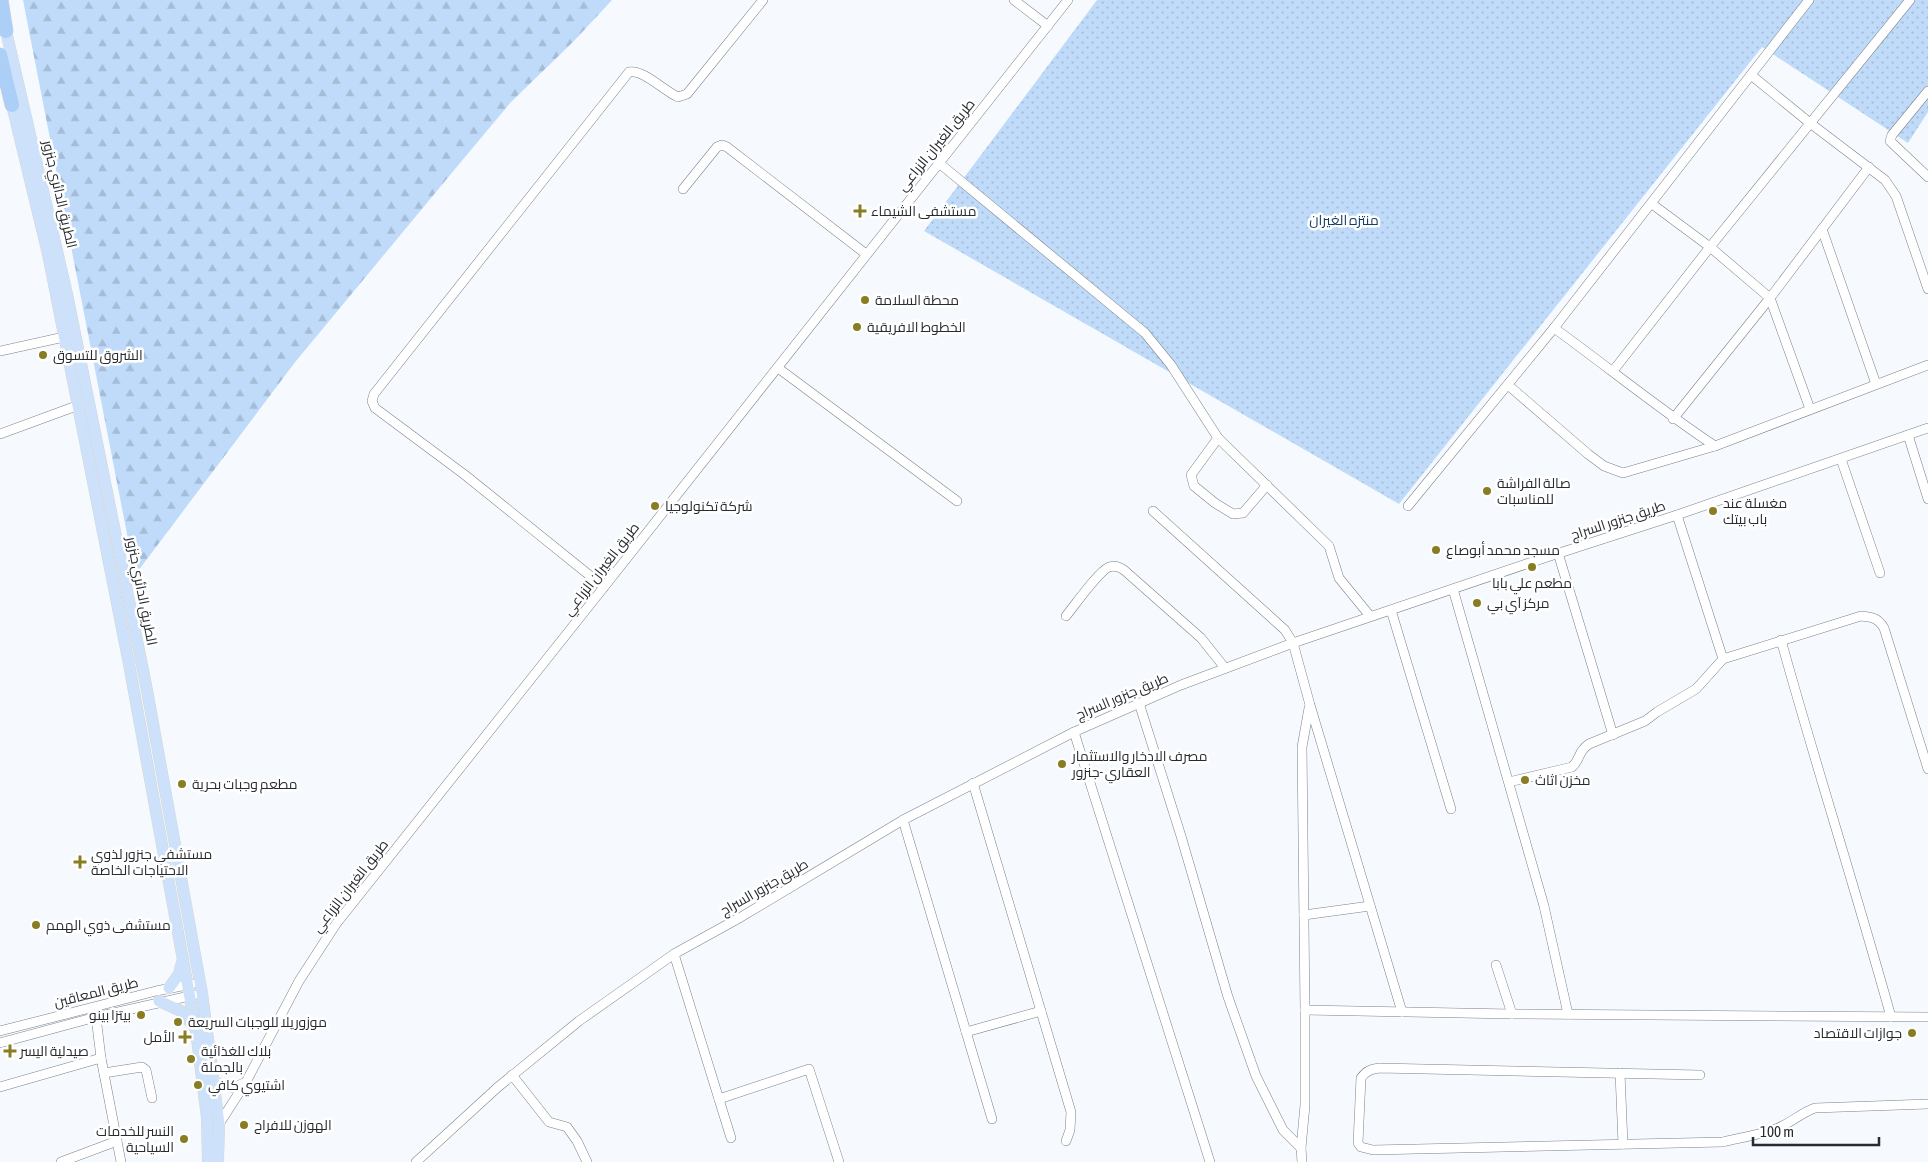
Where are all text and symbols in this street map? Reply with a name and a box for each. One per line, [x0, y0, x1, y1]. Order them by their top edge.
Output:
street label: طريق الغيران الزراعي [894, 96, 981, 197]
street label: الطريق الدائري جنزور [36, 137, 80, 250]
place label: مستشفى الشيماء [871, 203, 976, 219]
marker: مستشفى الشيماء [853, 204, 867, 218]
park label: منتزه الغيران [1309, 212, 1379, 228]
place label: محطة السلامة [875, 292, 959, 308]
marker: محطة السلامة [859, 294, 871, 306]
place label: الخطوط الافريقية [867, 319, 966, 335]
marker: الخطوط الافريقية [851, 321, 863, 333]
place label: الشروق للتسوق [53, 347, 143, 364]
marker: الشروق للتسوق [37, 349, 49, 361]
place label: صالة الفراشة للمناسبات [1497, 475, 1571, 507]
marker: صالة الفراشة للمناسبات [1481, 485, 1493, 497]
place label: مغسلة عند باب بيتك [1723, 495, 1787, 527]
street label: طريق جنزور السراج [1569, 497, 1668, 544]
place label: شركة تكنولوجيا [665, 498, 752, 514]
marker: شركة تكنولوجيا [649, 500, 661, 512]
marker: مغسلة عند باب بيتك [1707, 505, 1719, 517]
street label: طريق الغيران الزراعي [560, 519, 645, 621]
street label: الطريق الدائري جنزور [120, 534, 160, 647]
place label: مسجد محمد أبوصاع [1446, 541, 1560, 559]
marker: مسجد محمد أبوصاع [1430, 544, 1442, 556]
marker: مطعم علي بابا [1526, 561, 1538, 573]
place label: مطعم علي بابا [1492, 575, 1572, 595]
place label: مركز اَي بي [1487, 595, 1549, 615]
marker: مركز اَي بي [1471, 597, 1483, 609]
street label: طريق جنزور السراج [1073, 669, 1171, 724]
place label: مصرف الادخار والاستثمار العقاري -جنزور [1071, 748, 1208, 784]
marker: مصرف الادخار والاستثمار العقاري -جنزور [1056, 758, 1068, 770]
place label: مخزن اثاث [1535, 772, 1591, 788]
marker: مخزن اثاث [1519, 774, 1531, 786]
place label: مطعم وجبات بحرية [192, 776, 297, 794]
marker: مطعم وجبات بحرية [176, 778, 188, 790]
street label: طريق الغيران الزراعي [309, 836, 394, 938]
place label: مستشفي جنزور لذوي الاحتياجات الخاصة [91, 846, 212, 878]
marker: مستشفي جنزور لذوي الاحتياجات الخاصة [73, 855, 87, 869]
street label: طريق جنزور السراج [717, 855, 811, 919]
place label: مستشفى ذوي الهمم [46, 917, 171, 937]
marker: مستشفى ذوي الهمم [30, 919, 42, 931]
street label: طريق المعاقين [52, 974, 140, 1011]
place label: بيتزا بينو [89, 1007, 131, 1023]
marker: بيتزا بينو [135, 1009, 147, 1021]
place label: موزوريلا للوجبات السريعة [188, 1014, 327, 1030]
marker: موزوريلا للوجبات السريعة [172, 1016, 184, 1028]
place label: جوازات الاقتصاد [1814, 1025, 1902, 1041]
marker: جوازات الاقتصاد [1906, 1027, 1918, 1039]
place label: الأمل [143, 1029, 175, 1045]
marker: الأمل [179, 1031, 191, 1043]
place label: صيدلية اليسر [19, 1043, 89, 1059]
place label: بلاك للغذائية بالجملة [201, 1043, 271, 1075]
marker: صيدلية اليسر [4, 1045, 16, 1057]
marker: بلاك للغذائية بالجملة [185, 1053, 197, 1065]
place label: اشتيوي كافي [208, 1077, 285, 1097]
marker: اشتيوي كافي [192, 1079, 204, 1091]
scale bar [1753, 1114, 1879, 1146]
place label: الهوزن للافراح [254, 1117, 332, 1134]
marker: الهوزن للافراح [238, 1119, 250, 1131]
place label: النسر للخدمات السياحية [96, 1123, 174, 1155]
text: 100 m [1760, 1123, 1794, 1140]
marker: النسر للخدمات السياحية [178, 1133, 190, 1145]

